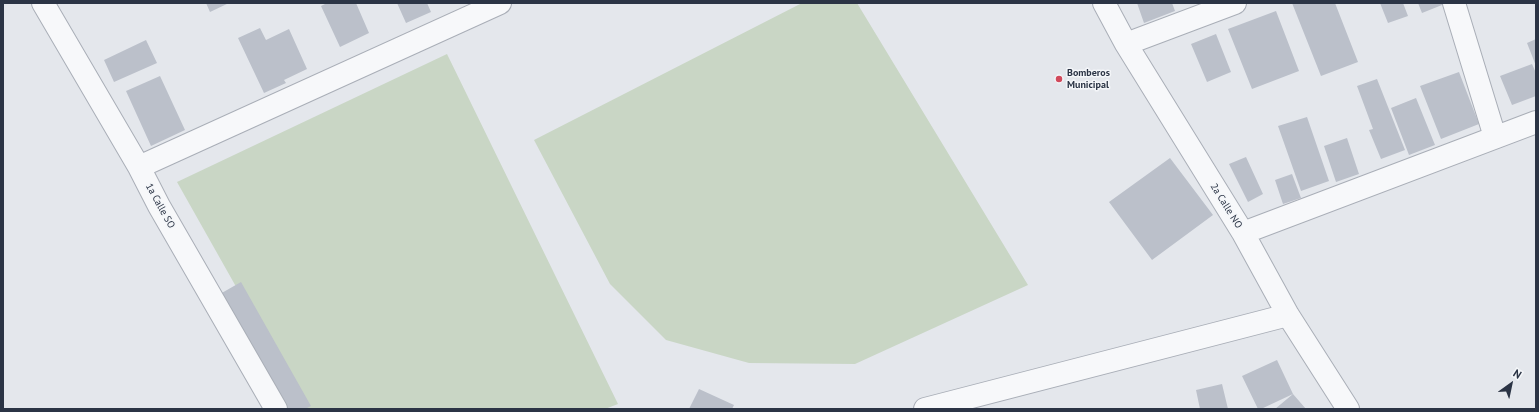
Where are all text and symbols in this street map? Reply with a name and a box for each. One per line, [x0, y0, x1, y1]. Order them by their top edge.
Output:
place label: Bomberos Municipal [1067, 67, 1110, 90]
marker: Bomberos Municipal [1054, 74, 1064, 84]
street label: 2a Calle NO [1207, 181, 1245, 231]
street label: 1a Calle SO [143, 182, 177, 230]
north arrow [1491, 364, 1531, 404]
text: N [1511, 366, 1524, 382]

